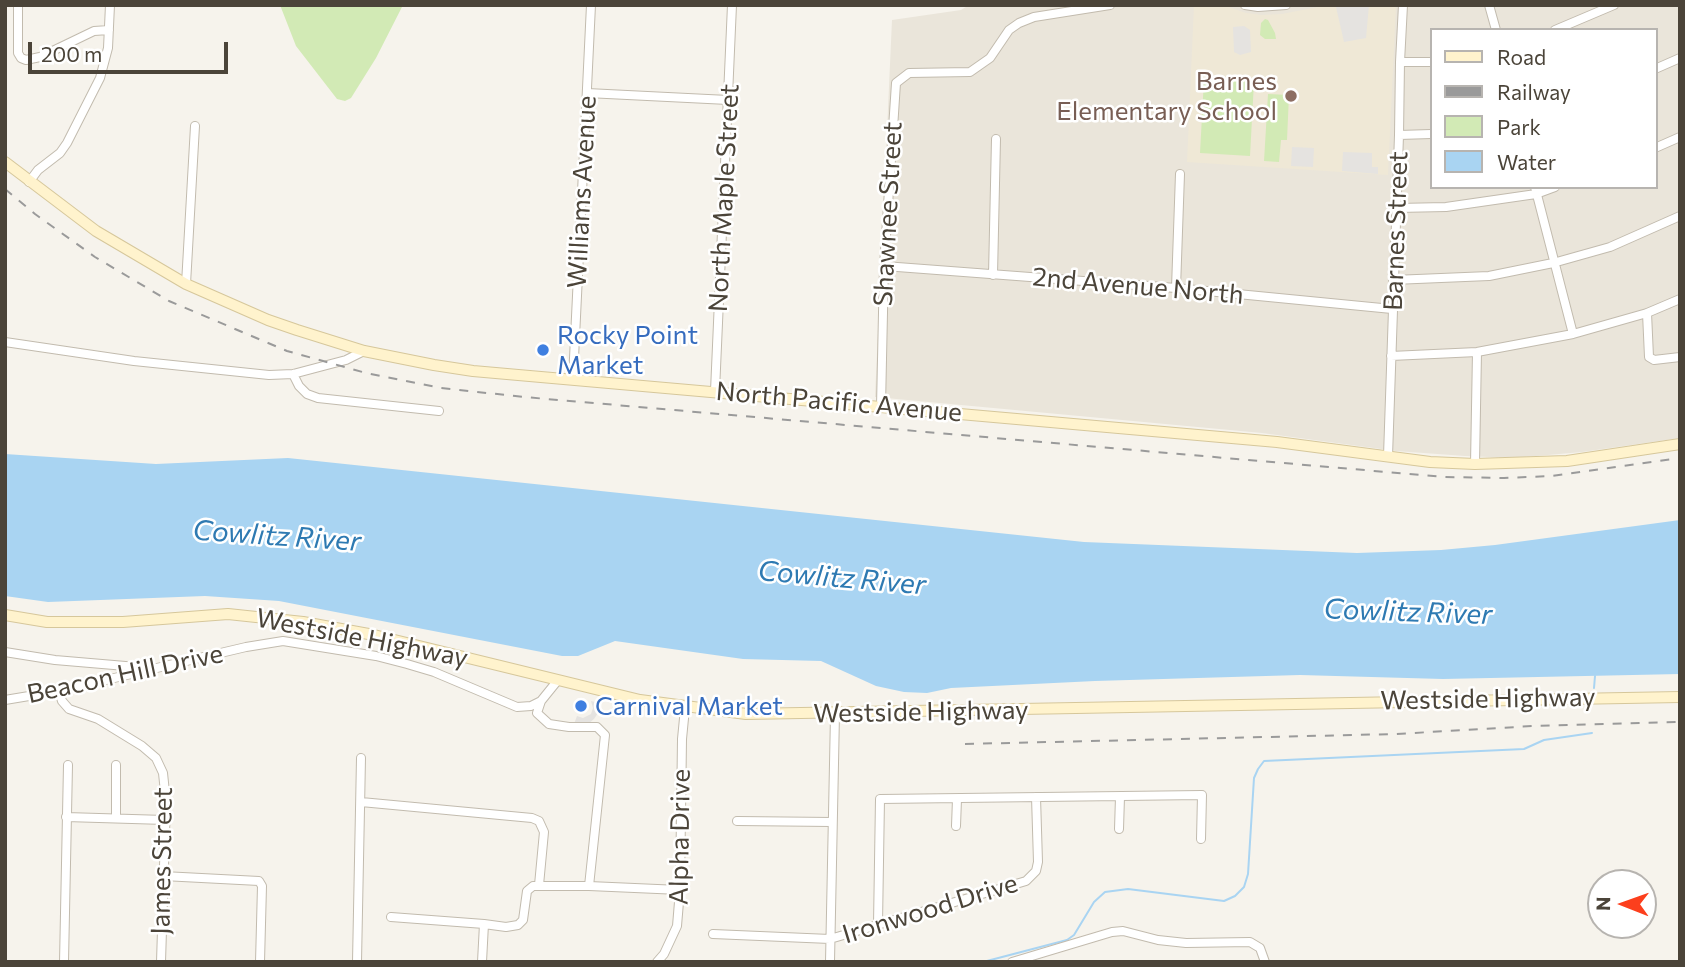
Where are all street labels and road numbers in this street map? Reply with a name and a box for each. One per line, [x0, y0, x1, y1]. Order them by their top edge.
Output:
street label: North Maple Street [702, 83, 746, 313]
street label: Williams Avenue [561, 95, 603, 289]
street label: Shawnee Street [868, 121, 908, 307]
street label: Barnes Street [1378, 151, 1414, 311]
street label: 2nd Avenue North [1031, 261, 1245, 311]
street label: North Pacific Avenue [715, 376, 963, 428]
street label: Westside Highway [253, 602, 471, 674]
street label: Beacon Hill Drive [24, 638, 226, 710]
street label: Westside Highway [1380, 682, 1596, 716]
street label: Westside Highway [813, 695, 1029, 729]
street label: Alpha Drive [663, 769, 697, 905]
street label: James Street [145, 787, 179, 935]
street label: Ironwood Drive [839, 868, 1021, 950]

